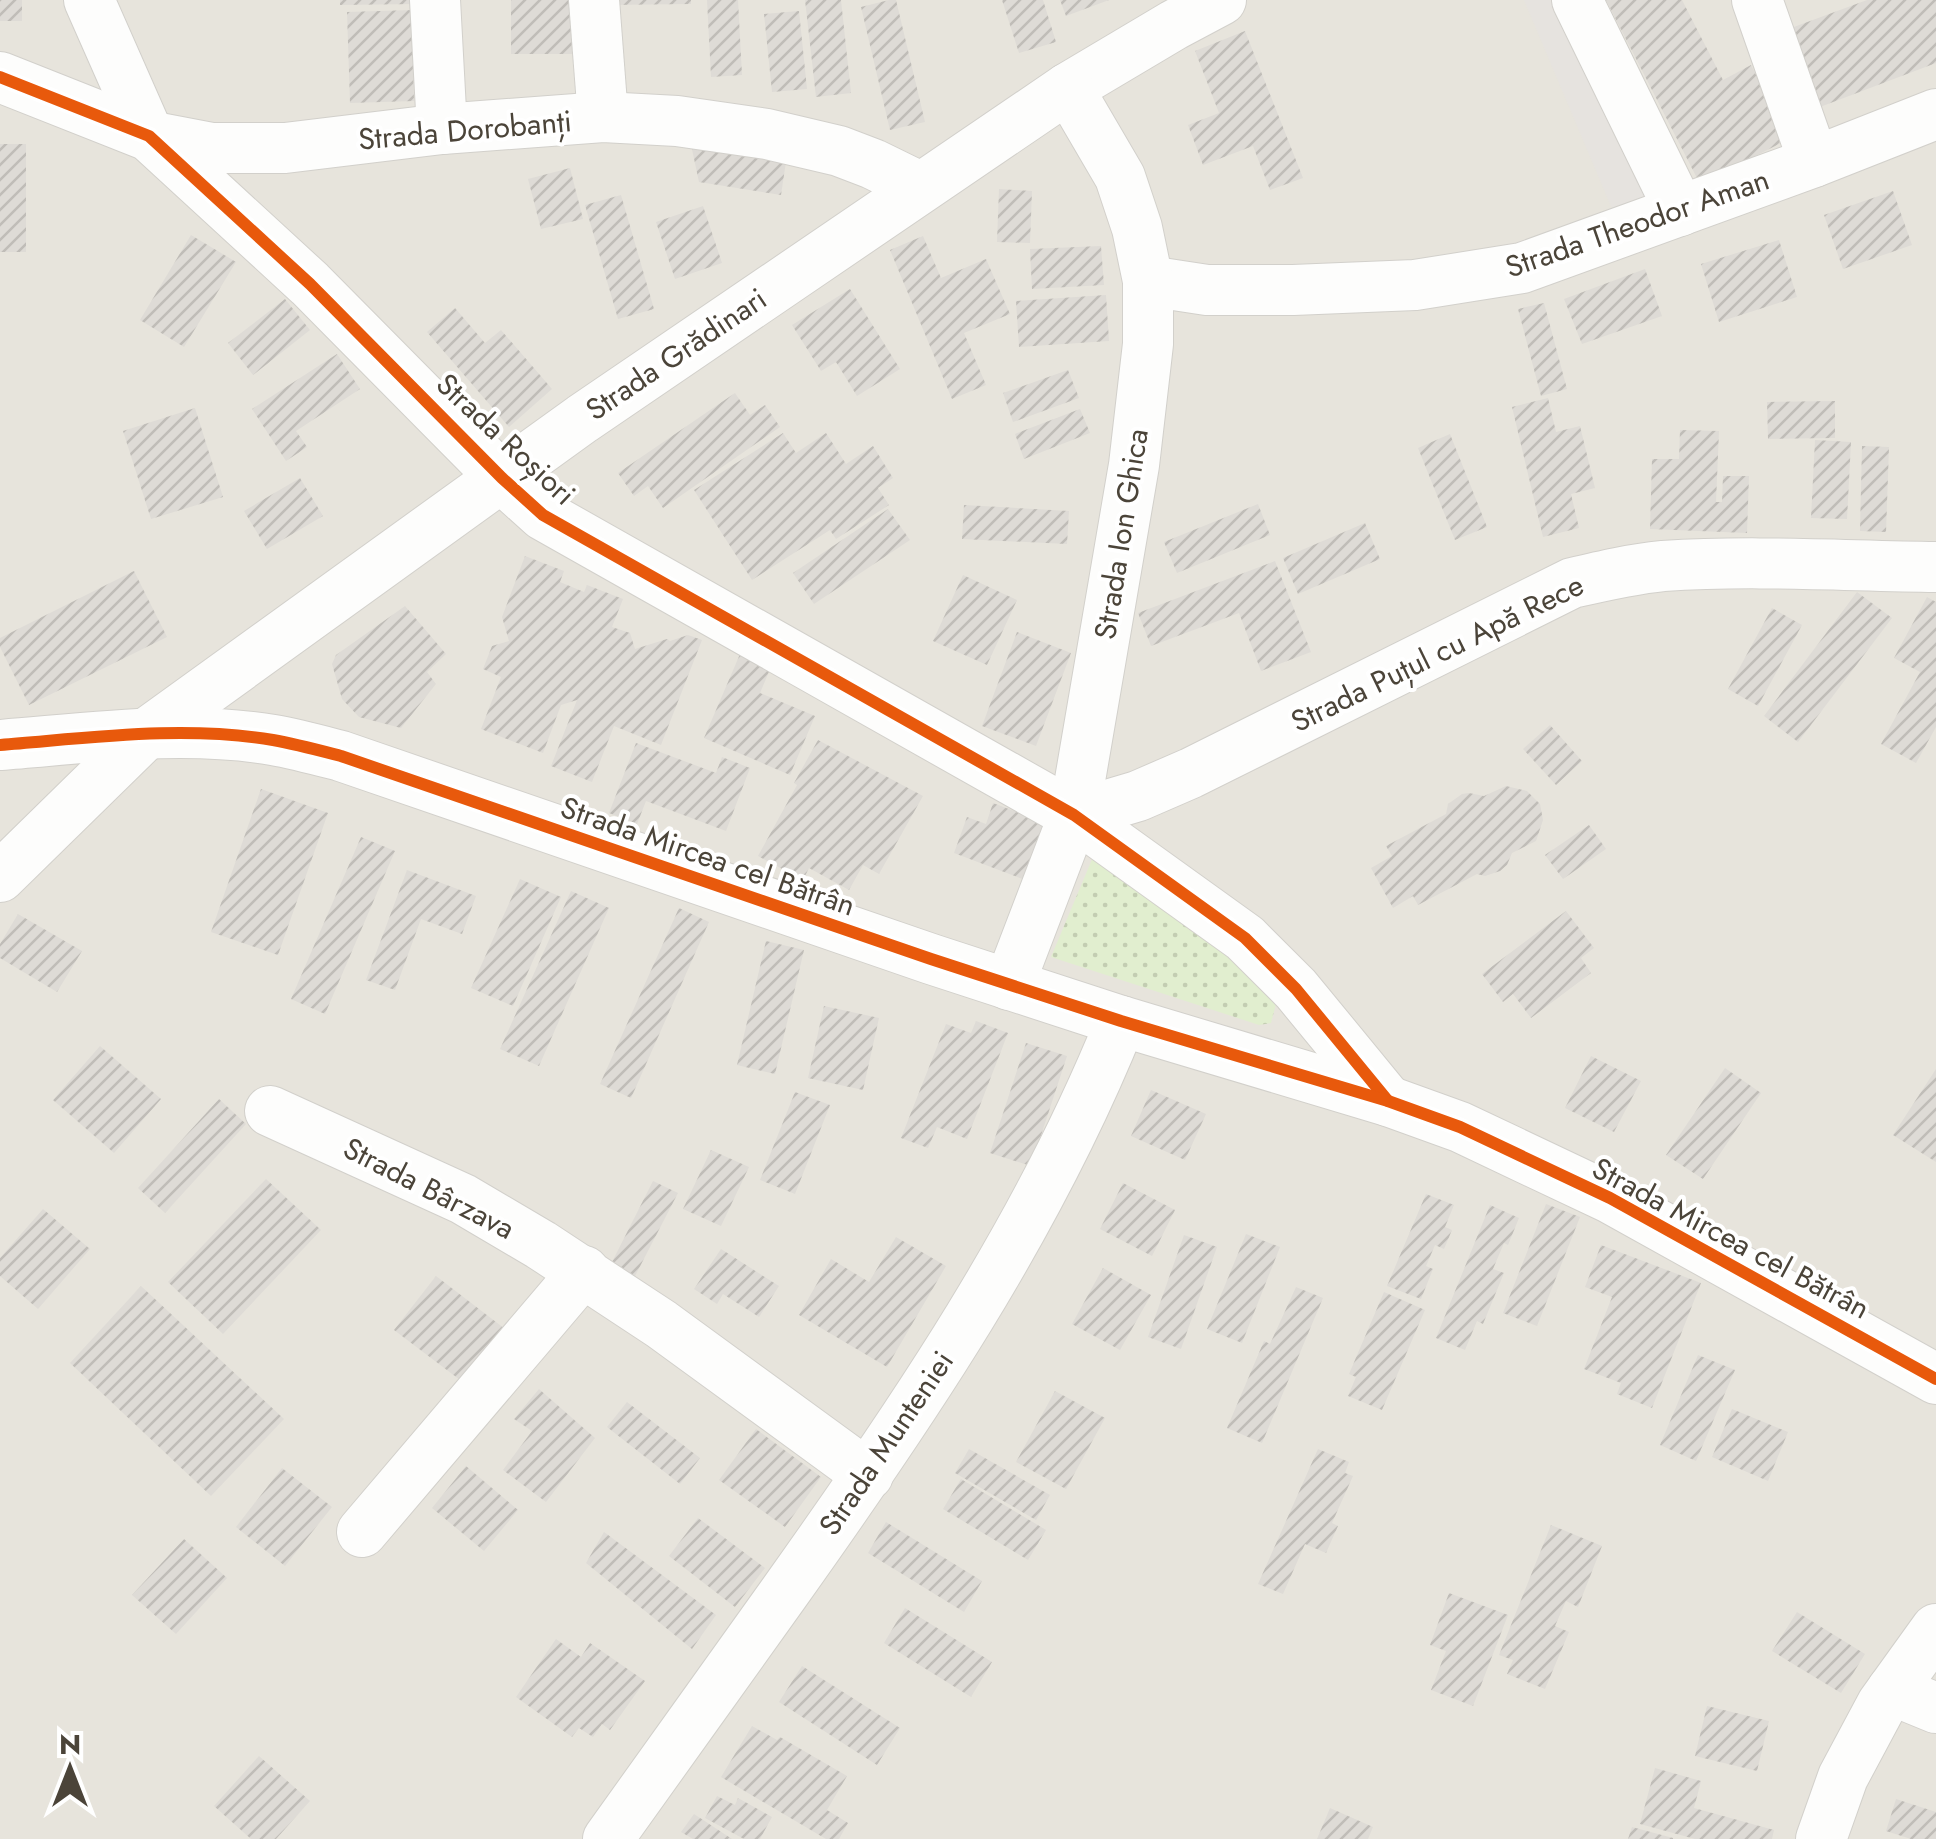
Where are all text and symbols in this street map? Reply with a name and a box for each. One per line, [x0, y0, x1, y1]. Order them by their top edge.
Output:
street label: Strada Dorobanți [356, 99, 574, 161]
street label: Strada Theodor Aman [1499, 158, 1775, 288]
street label: Strada Grădinari [577, 277, 775, 431]
street label: Strada Roșiori [427, 363, 585, 515]
street label: Strada Ion Ghica [1083, 425, 1159, 643]
street label: Strada Puțul cu Apă Rece [1283, 563, 1591, 743]
street label: Strada Mircea cel Bătrân [555, 785, 861, 927]
street label: Strada Bârzava [336, 1126, 522, 1250]
street label: Strada Mircea cel Bătrân [1585, 1147, 1877, 1329]
street label: Strada Munteniei [808, 1342, 964, 1544]
north arrow [20, 1719, 120, 1819]
text: N [59, 1724, 81, 1765]

